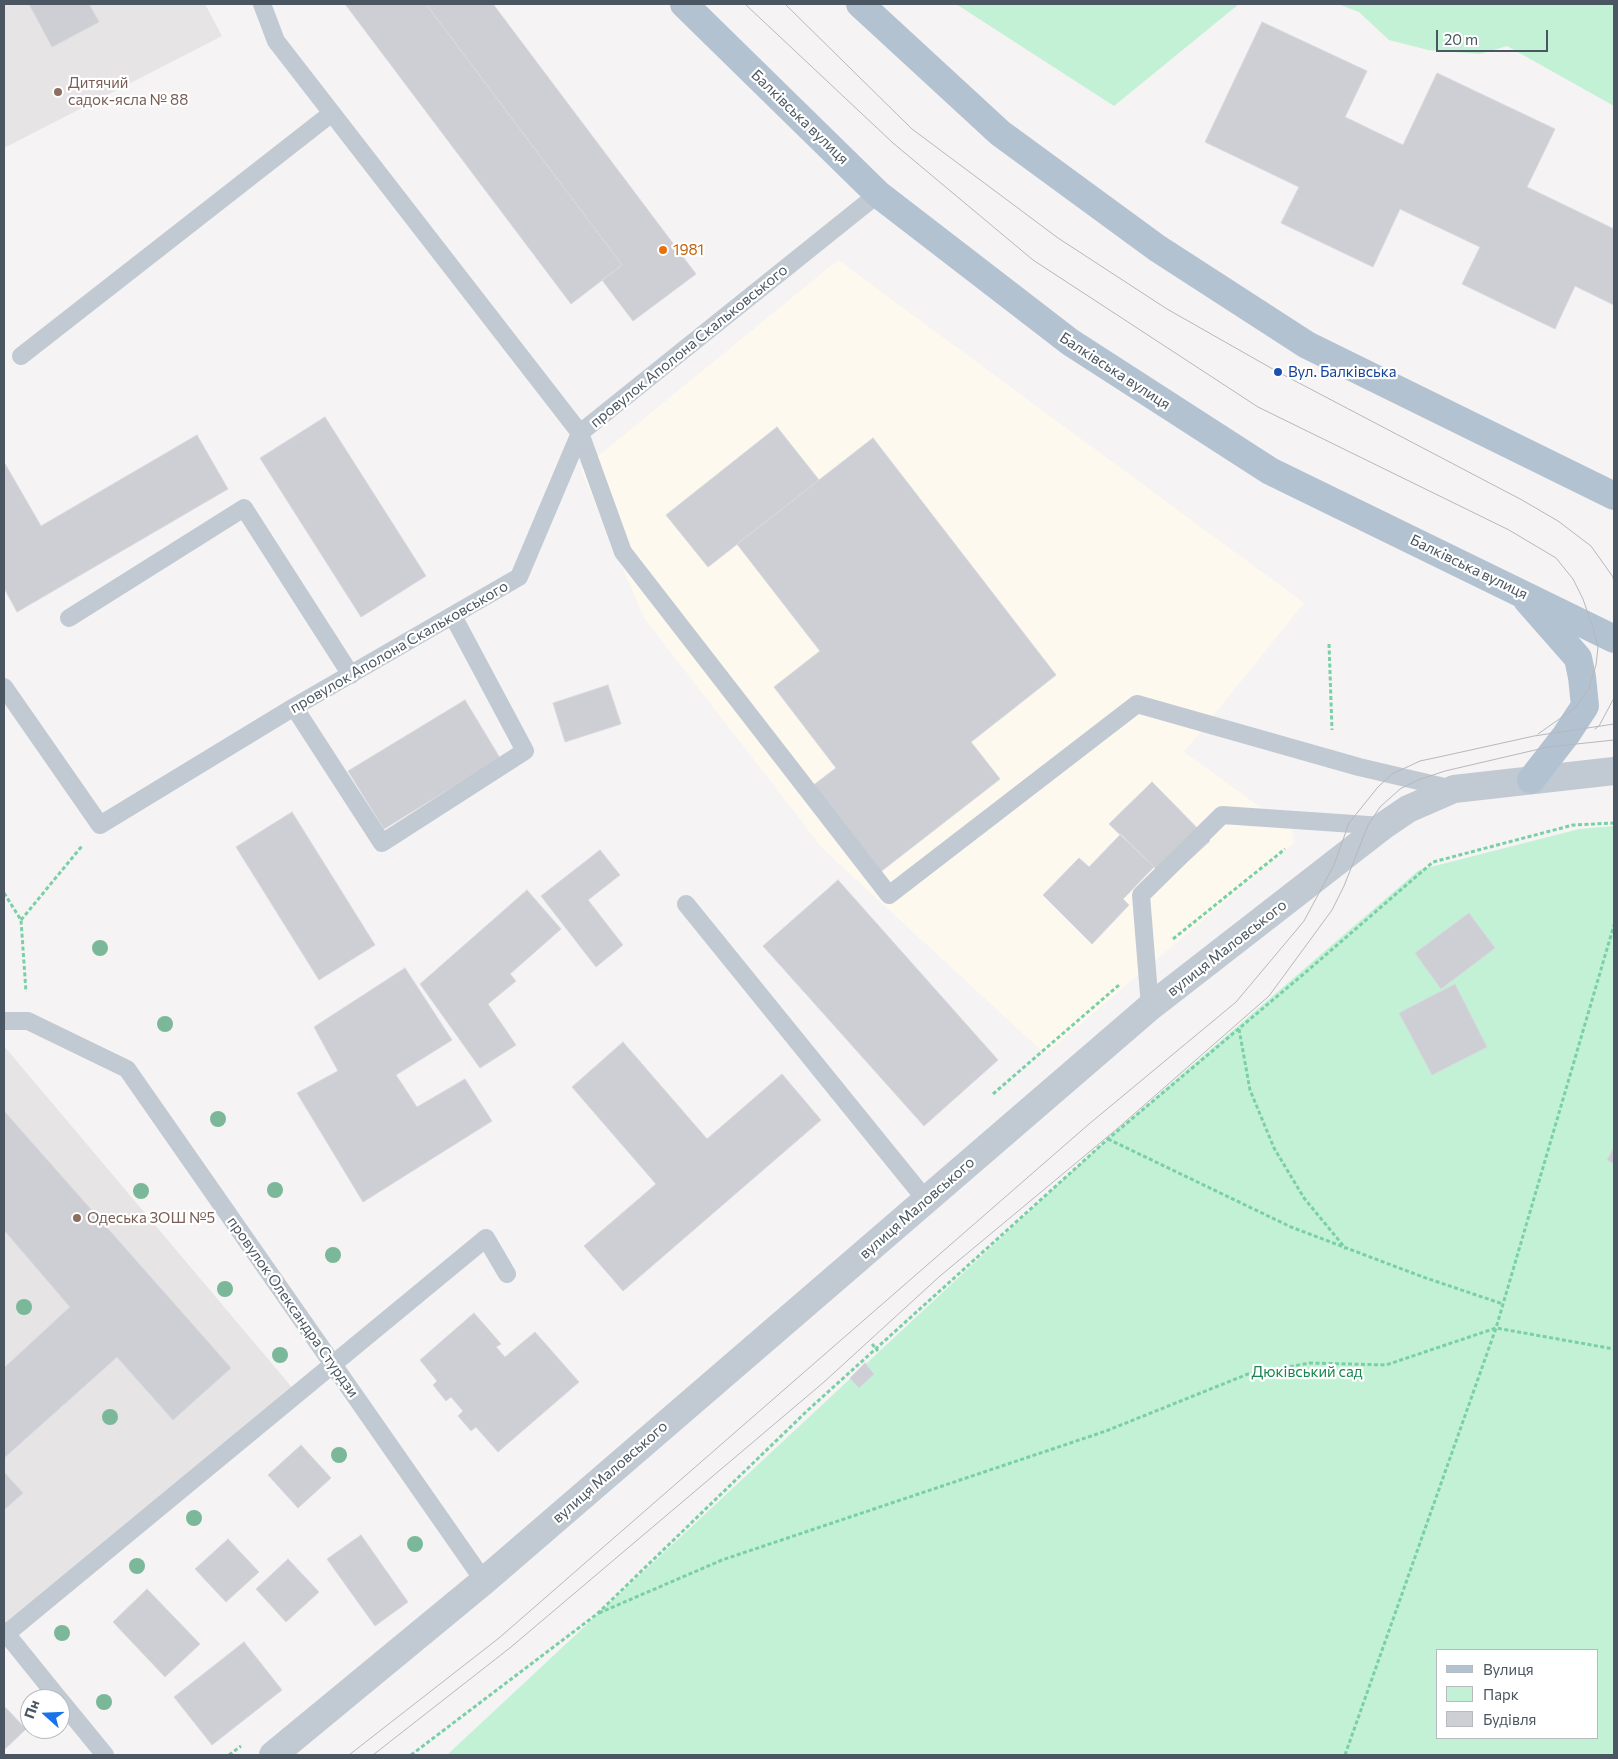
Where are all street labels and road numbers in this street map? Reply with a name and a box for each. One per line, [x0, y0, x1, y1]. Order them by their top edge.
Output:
street label: Балківська вулиця [748, 66, 852, 168]
street label: провулок Аполона Скальковського [587, 261, 791, 431]
street label: Балківська вулиця [1056, 328, 1174, 414]
street label: Балківська вулиця [1407, 531, 1531, 603]
street label: провулок Аполона Скальковського [287, 577, 511, 717]
street label: вулиця Маловського [1164, 896, 1290, 1000]
street label: вулиця Маловського [856, 1153, 978, 1263]
street label: провулок Олександра Стурдзи [224, 1213, 362, 1401]
street label: вулиця Маловського [549, 1417, 671, 1527]

